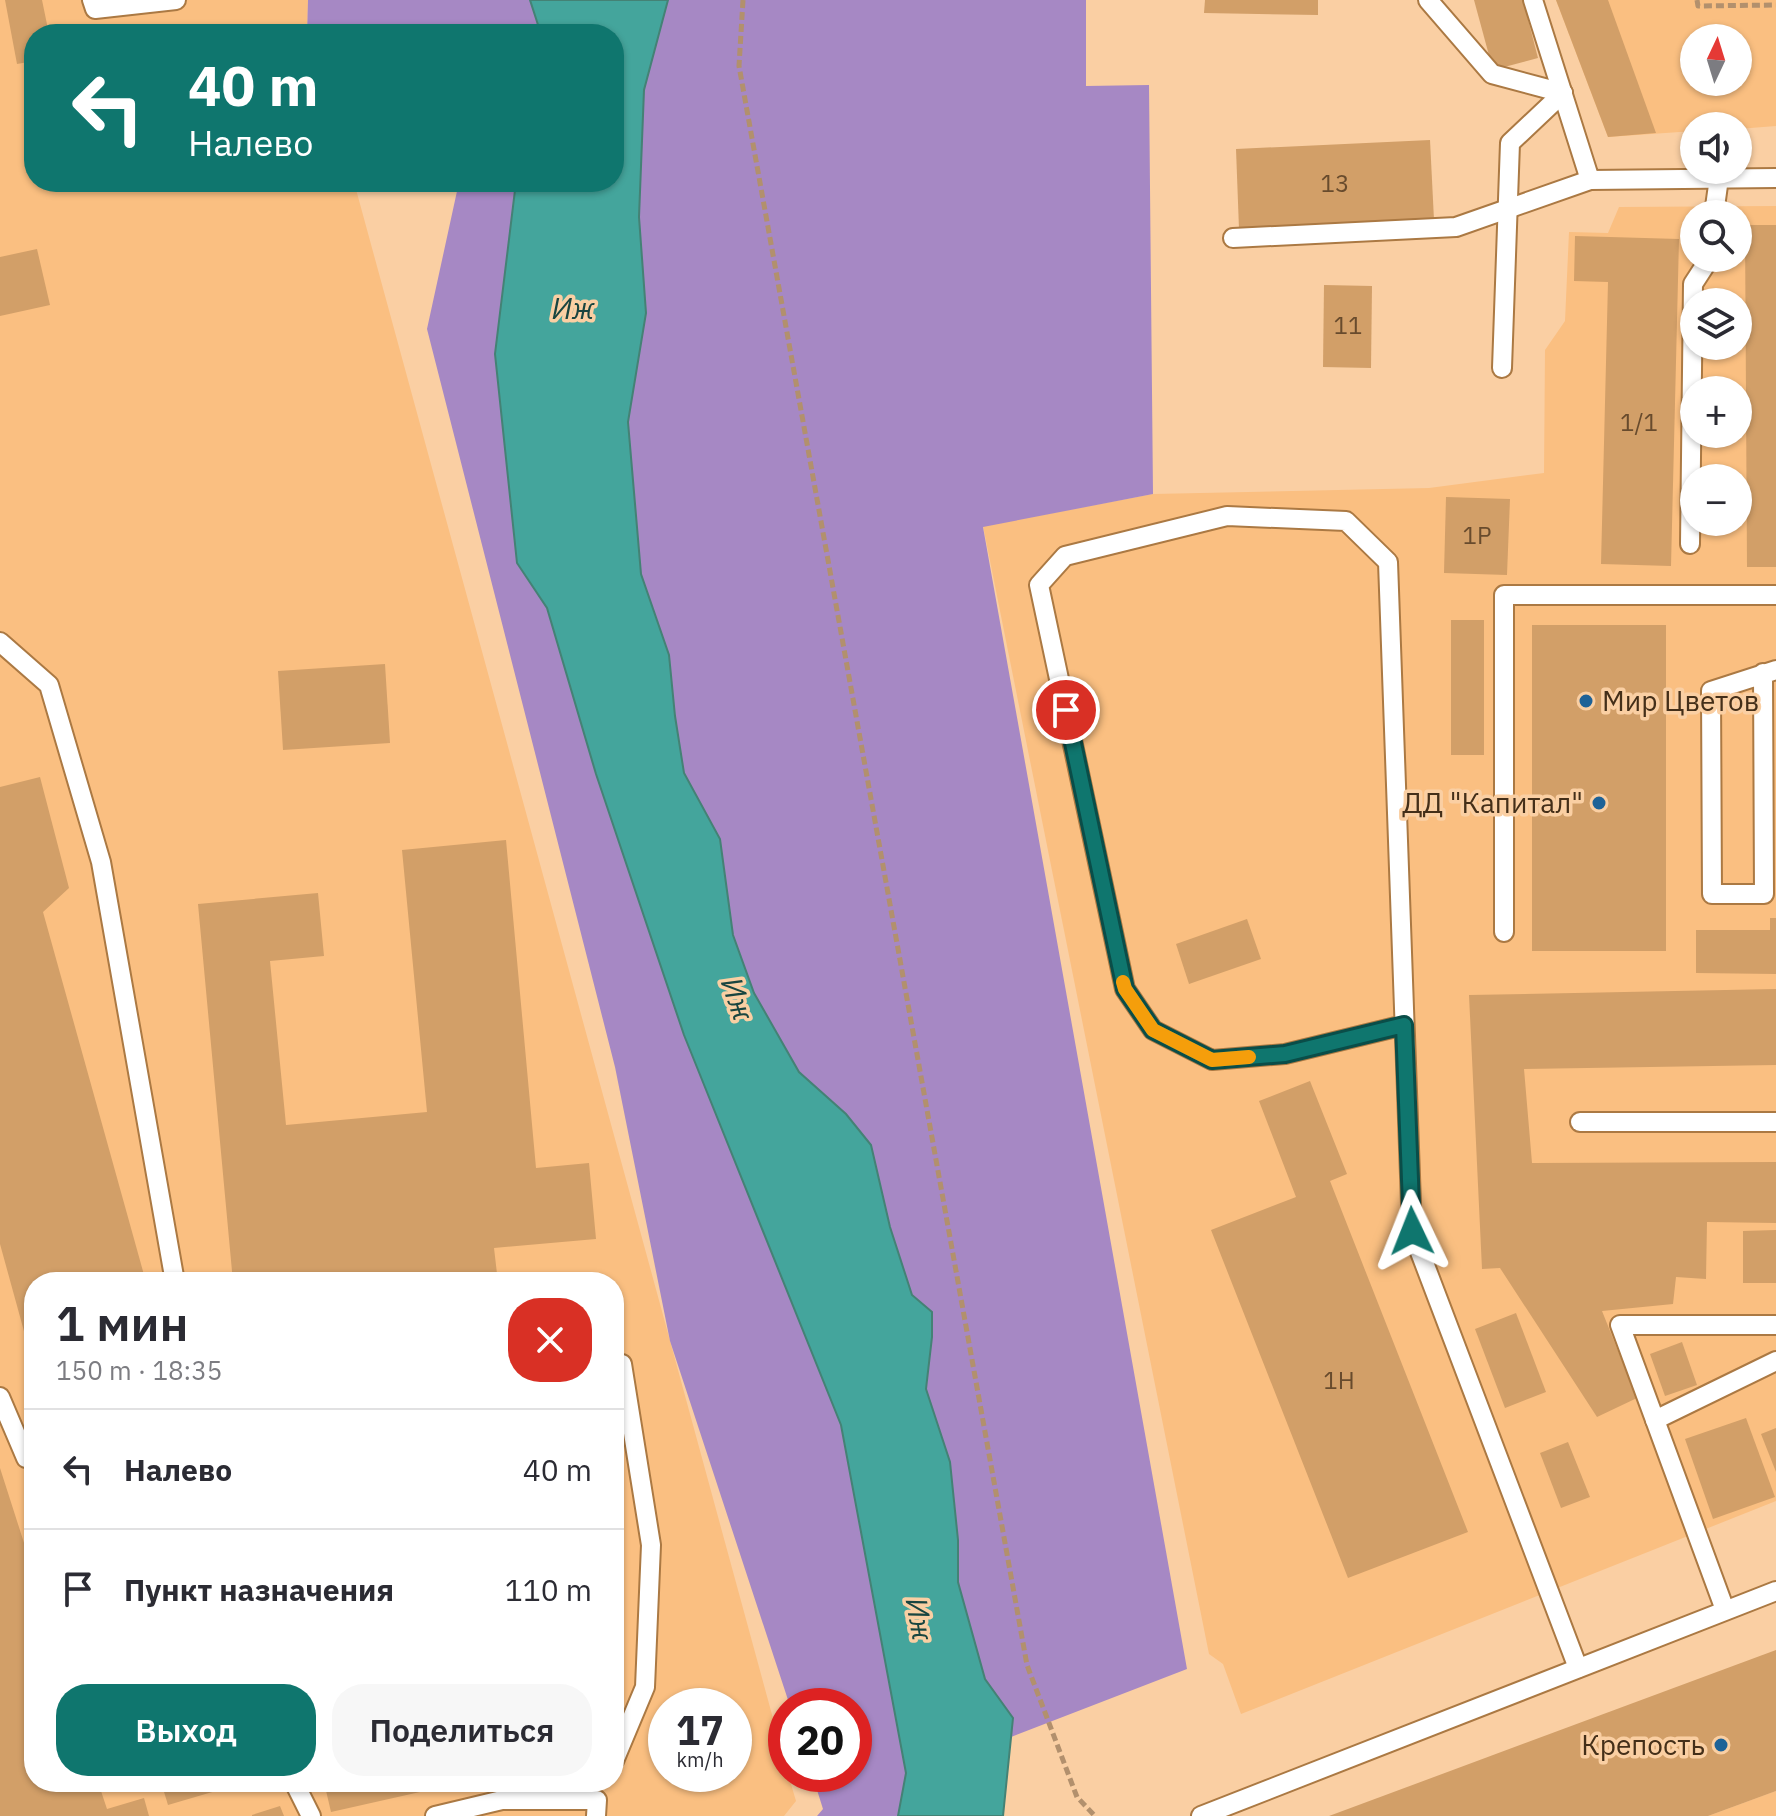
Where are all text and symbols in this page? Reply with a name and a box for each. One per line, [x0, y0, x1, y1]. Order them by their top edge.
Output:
north arrow [1680, 24, 1752, 96]
map controls [1680, 24, 1752, 536]
text: 40 m [188, 49, 318, 121]
icon: left [56, 56, 160, 160]
button: sound [1680, 112, 1752, 184]
text: Налево [188, 119, 313, 166]
house number: 13 [1321, 167, 1349, 199]
button: search [1680, 200, 1752, 272]
water label: Иж [551, 288, 595, 327]
button: layers [1680, 288, 1752, 360]
house number: 11 [1334, 309, 1362, 341]
button: + [1680, 376, 1752, 448]
house number: 1/1 [1620, 406, 1658, 438]
button: − [1680, 464, 1752, 536]
house number: 1Р [1463, 519, 1491, 551]
pin [1032, 676, 1100, 744]
place label: Мир Цветов [1602, 682, 1759, 719]
icon: arrive [1044, 688, 1088, 732]
marker: Мир Цветов [1577, 692, 1595, 710]
place label: ДД "Капитал" [1402, 784, 1583, 821]
marker: ДД "Капитал" [1590, 794, 1608, 812]
water label: Иж [713, 972, 764, 1026]
position arrow [1370, 1189, 1454, 1273]
text: 1 мин [56, 1292, 189, 1354]
button: close [508, 1298, 592, 1382]
text: 150 m · 18:35 [56, 1353, 222, 1387]
house number: 1Н [1323, 1364, 1355, 1396]
icon: left [56, 1447, 100, 1491]
text: Налево [124, 1450, 232, 1489]
text: 40 m [523, 1450, 592, 1489]
icon: arrive [56, 1567, 100, 1611]
text: Пункт назначения [124, 1570, 394, 1609]
text: 110 m [505, 1570, 592, 1609]
water label: Иж [898, 1594, 943, 1644]
button: Выход [56, 1684, 316, 1776]
button: Поделиться [332, 1684, 592, 1776]
speed limit sign: 20 [768, 1688, 872, 1792]
text: 17 [676, 1704, 724, 1756]
place label: Крепость [1581, 1726, 1705, 1763]
marker: Крепость [1712, 1736, 1730, 1754]
text: km/h [676, 1746, 724, 1773]

